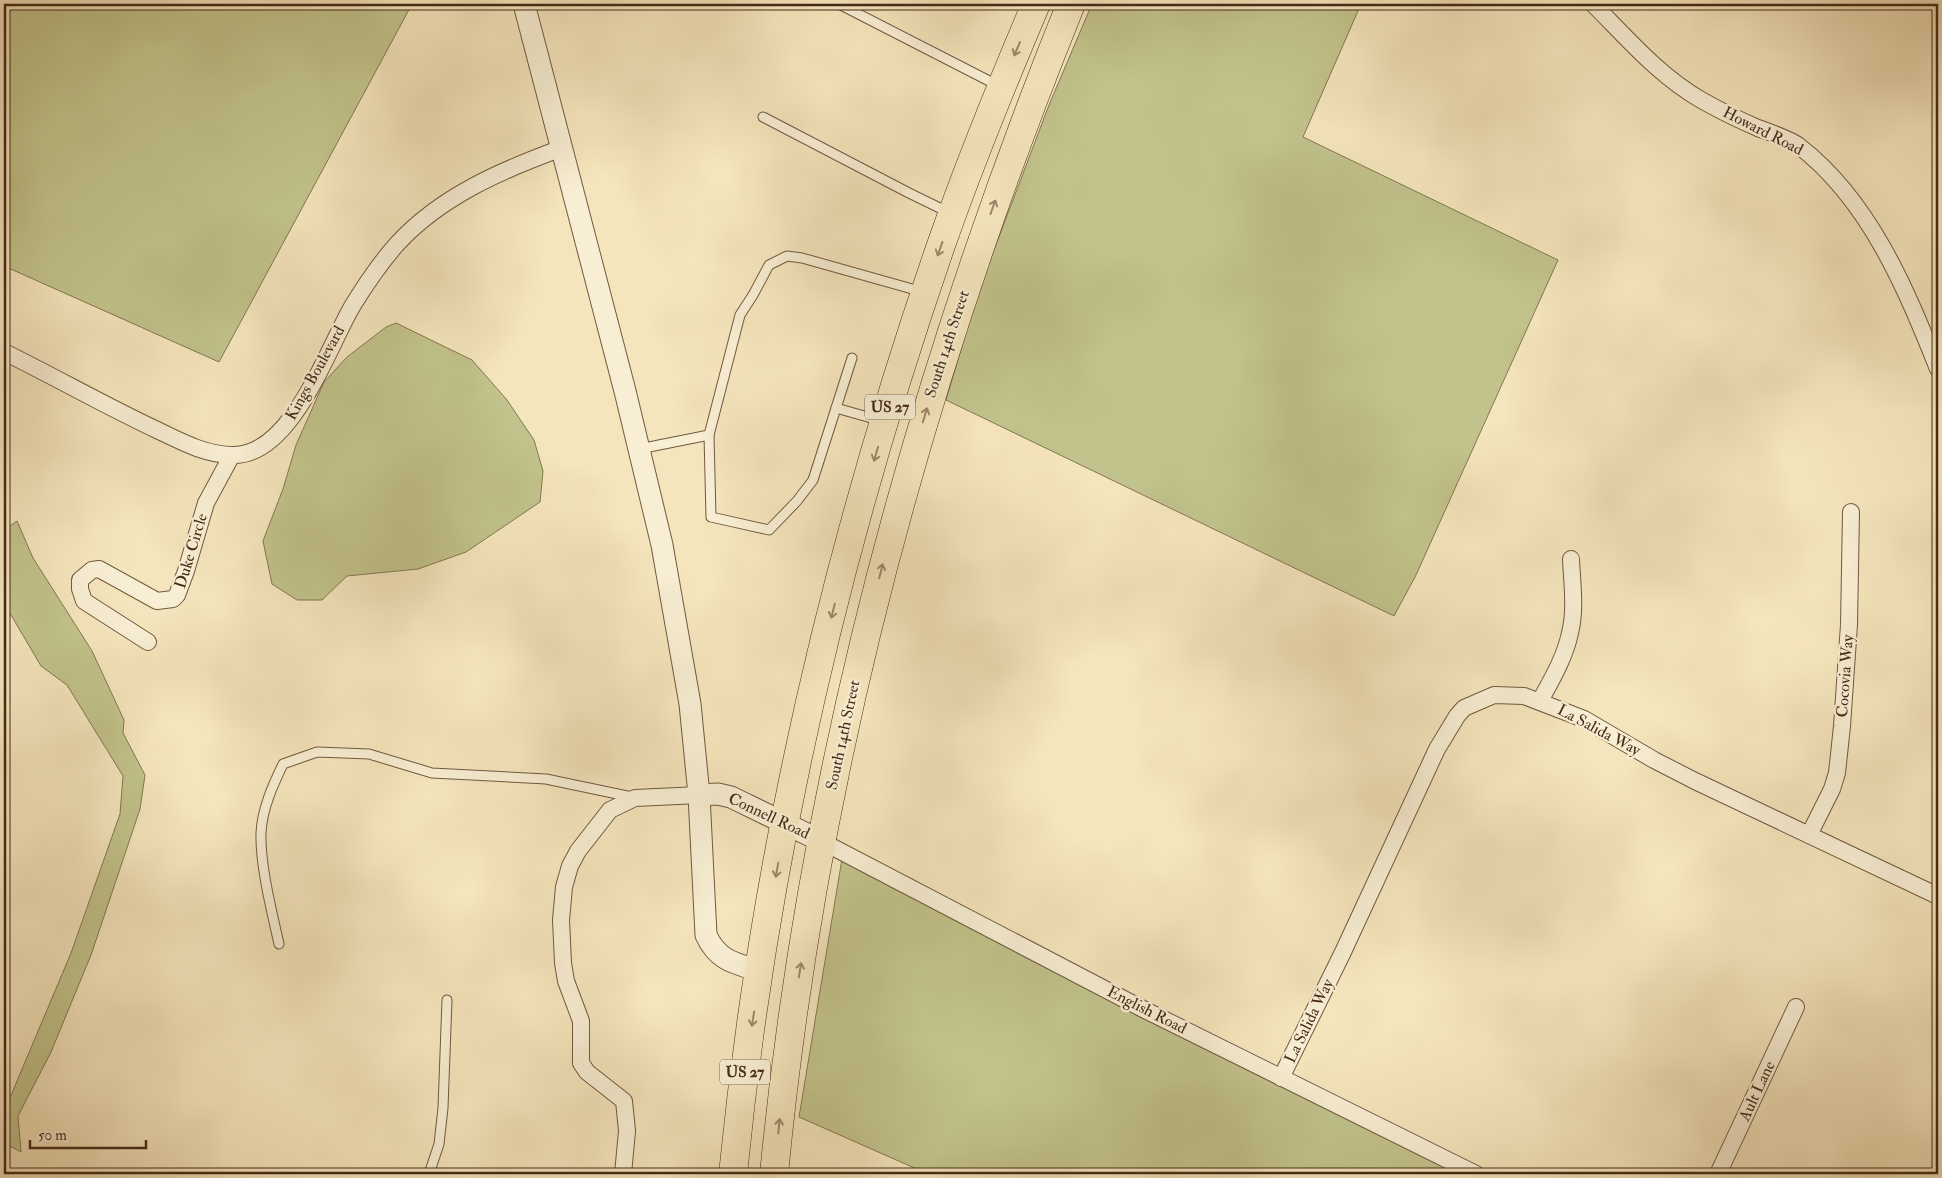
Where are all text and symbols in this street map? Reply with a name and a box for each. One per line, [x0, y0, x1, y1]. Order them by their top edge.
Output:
one-way arrow [1012, 41, 1022, 56]
street label: Howard Road [1719, 102, 1807, 160]
one-way arrow [989, 200, 998, 216]
one-way arrow [935, 241, 944, 256]
street label: South 14th Street [920, 288, 974, 400]
street label: Kings Boulevard [281, 322, 349, 424]
road number: US 27 [865, 394, 915, 420]
one-way arrow [920, 407, 930, 423]
one-way arrow [870, 446, 880, 462]
street label: Duke Circle [170, 511, 212, 591]
one-way arrow [877, 563, 886, 579]
one-way arrow [828, 603, 837, 619]
street label: Cocovia Way [1832, 633, 1858, 718]
street label: South 14th Street [822, 678, 864, 792]
street label: La Salida Way [1554, 700, 1645, 761]
street label: Connell Road [725, 788, 813, 844]
one-way arrow [772, 862, 782, 878]
one-way arrow [796, 963, 806, 979]
street label: La Salida Way [1280, 975, 1338, 1066]
street label: English Road [1104, 981, 1190, 1039]
one-way arrow [747, 1010, 757, 1026]
street label: Ault Lane [1734, 1057, 1780, 1125]
road number: US 27 [720, 1060, 770, 1084]
scale bar [30, 1118, 146, 1150]
one-way arrow [774, 1118, 784, 1134]
text: 50 m [38, 1126, 67, 1145]

